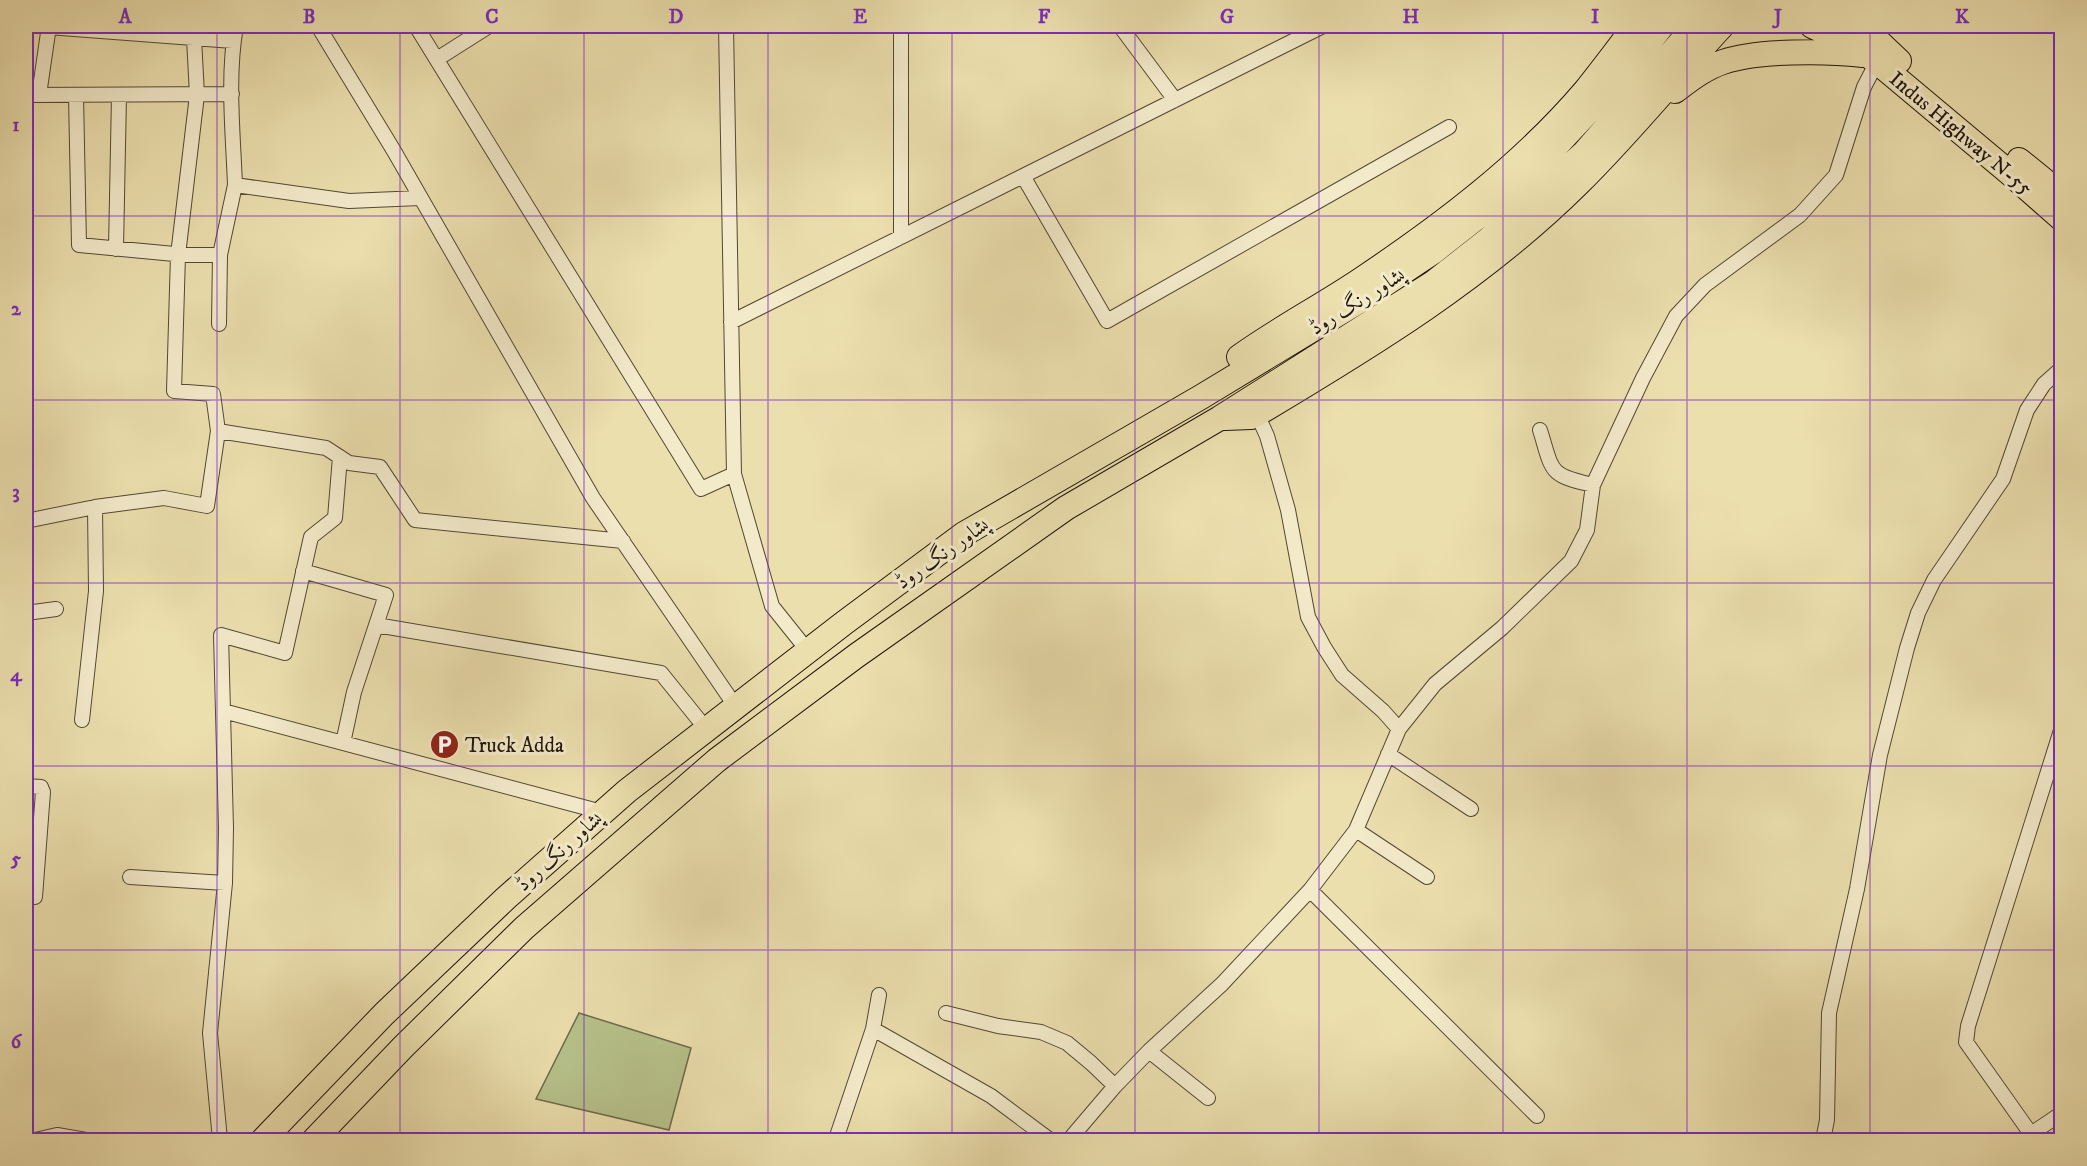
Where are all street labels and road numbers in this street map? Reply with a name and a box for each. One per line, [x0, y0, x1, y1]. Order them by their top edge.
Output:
street label: Indus Highway N-55 [1883, 66, 2037, 201]
street label: پشاور رنگ روڈ [1304, 261, 1411, 341]
street label: پشاور رنگ روڈ [890, 511, 995, 595]
street label: پشاور رنگ روڈ [510, 804, 609, 898]

